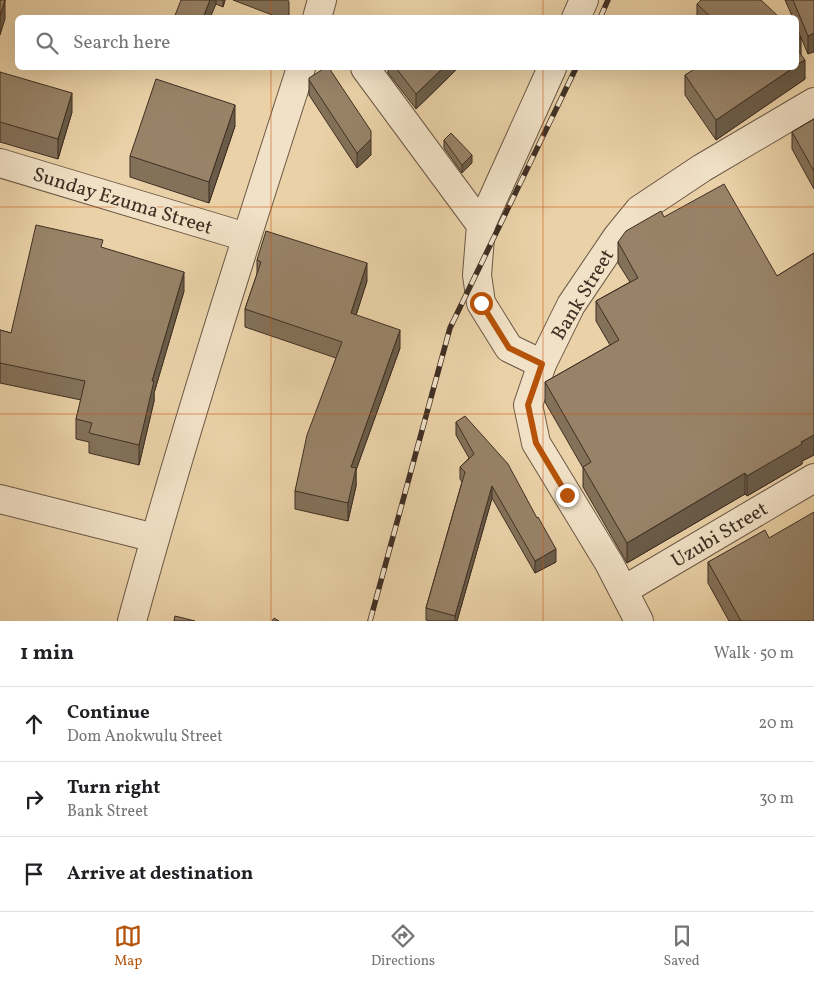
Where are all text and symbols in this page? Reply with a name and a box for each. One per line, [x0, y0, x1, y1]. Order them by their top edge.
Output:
search box [15, 15, 799, 70]
icon: search [33, 29, 61, 57]
text: Search here [73, 30, 170, 56]
street label: Sunday Ezuma Street [29, 161, 216, 243]
street label: Bank Street [546, 244, 622, 346]
route start [470, 292, 493, 315]
route end [556, 484, 579, 507]
street label: Uzubi Street [666, 496, 774, 576]
text: 1 min [20, 639, 74, 668]
text: Walk · 50 m [714, 643, 794, 665]
text: Continue [67, 700, 150, 726]
icon: ahead [20, 710, 48, 738]
text: 20 m [759, 713, 794, 735]
text: Dom Anokwulu Street [67, 726, 223, 748]
text: Turn right [67, 775, 160, 801]
icon: right [20, 785, 48, 813]
text: 30 m [759, 788, 794, 810]
text: Bank Street [67, 801, 148, 823]
icon: arrive [20, 860, 48, 888]
text: Arrive at destination [67, 861, 253, 887]
tab: Map [114, 922, 142, 971]
tab: Directions [371, 922, 435, 971]
tab: Saved [664, 922, 700, 971]

